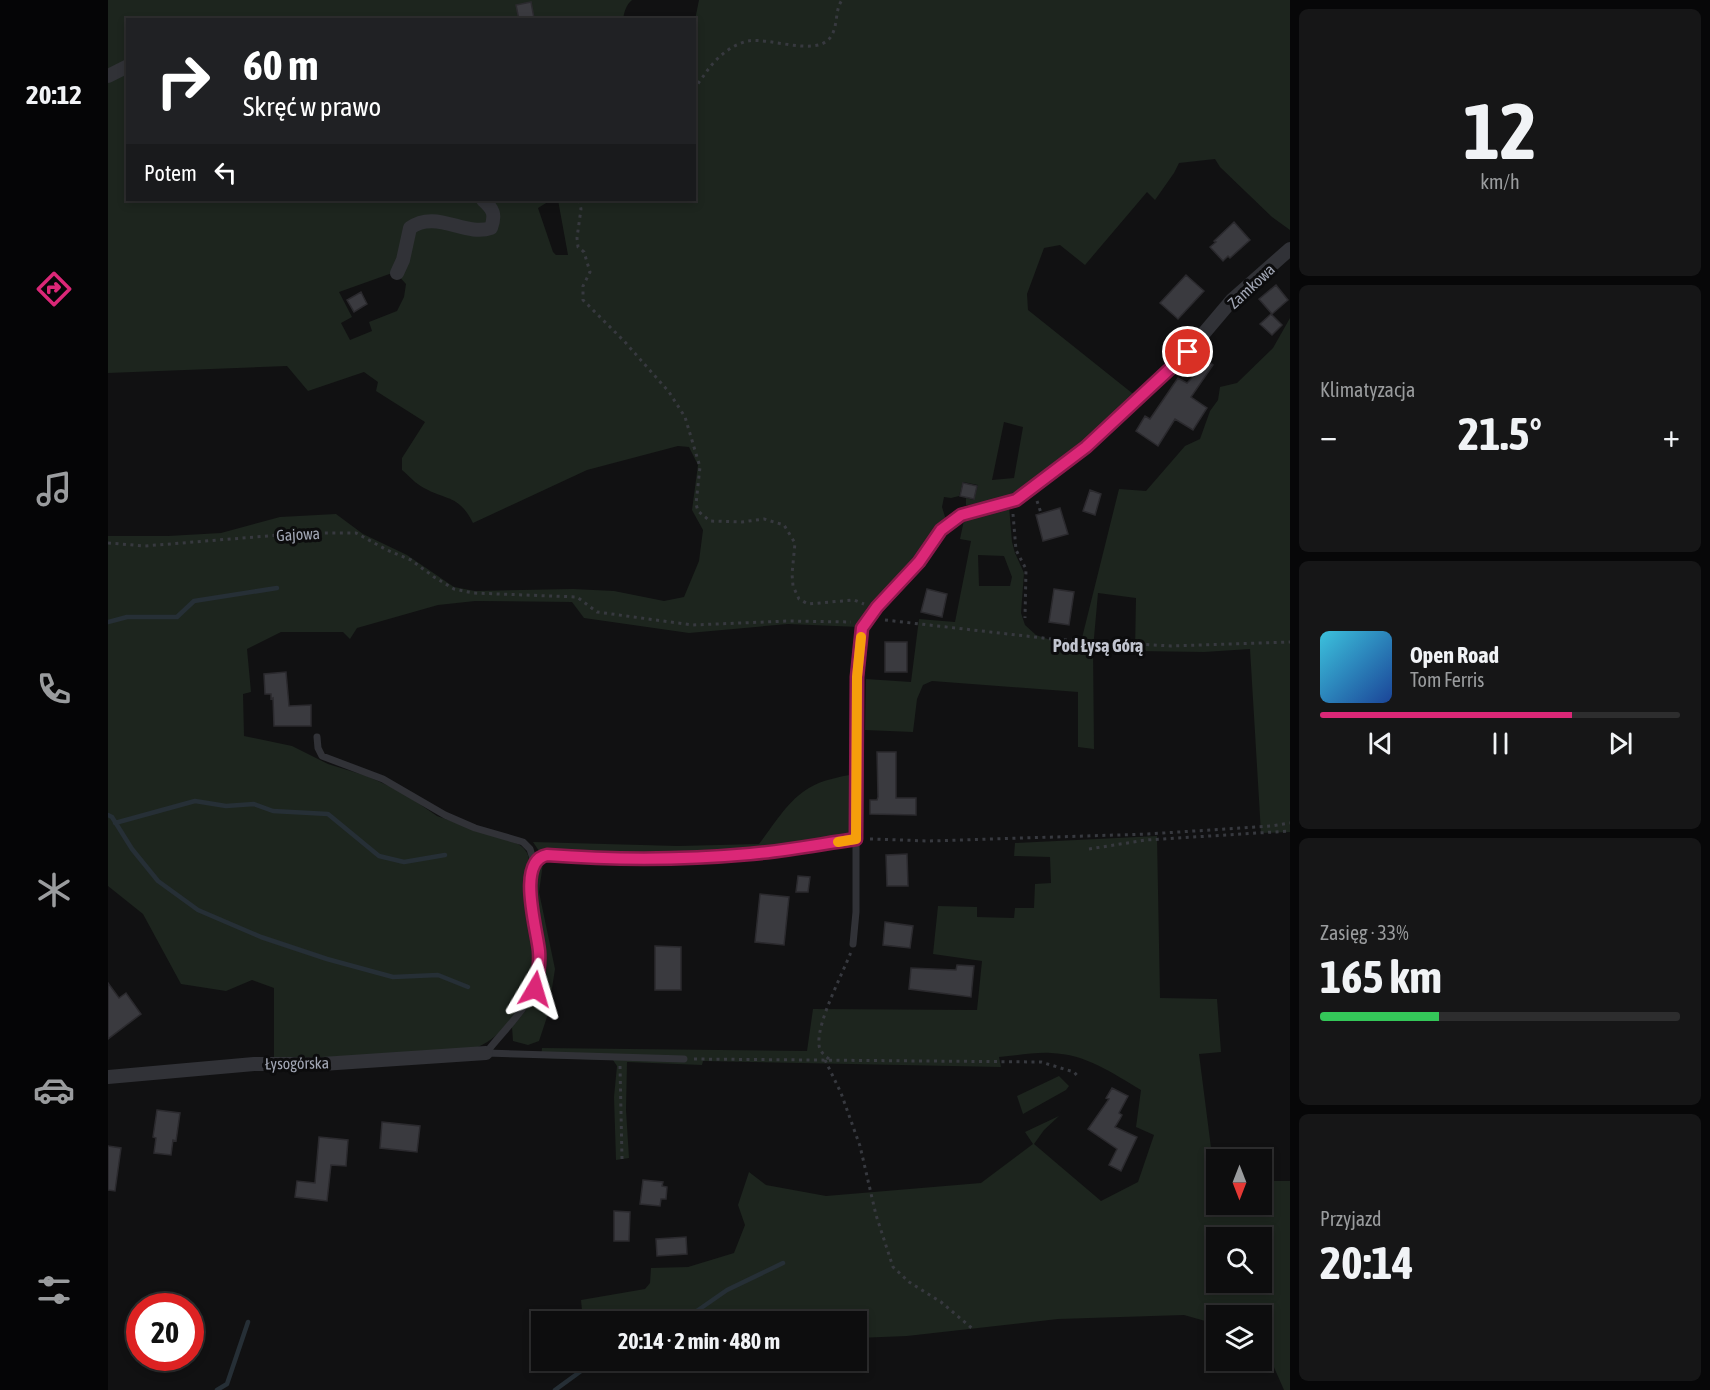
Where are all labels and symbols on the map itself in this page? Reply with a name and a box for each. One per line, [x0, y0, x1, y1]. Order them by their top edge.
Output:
street label: Zamkowa [1224, 260, 1278, 312]
pin [1162, 326, 1213, 377]
street label: Gajowa [276, 524, 320, 545]
district label: Pod Łysą Górą [1053, 635, 1143, 656]
position arrow [503, 957, 567, 1021]
street label: Łysogórska [265, 1053, 329, 1074]
north arrow [1206, 1149, 1272, 1215]
speed limit sign: 20 [126, 1293, 204, 1371]

